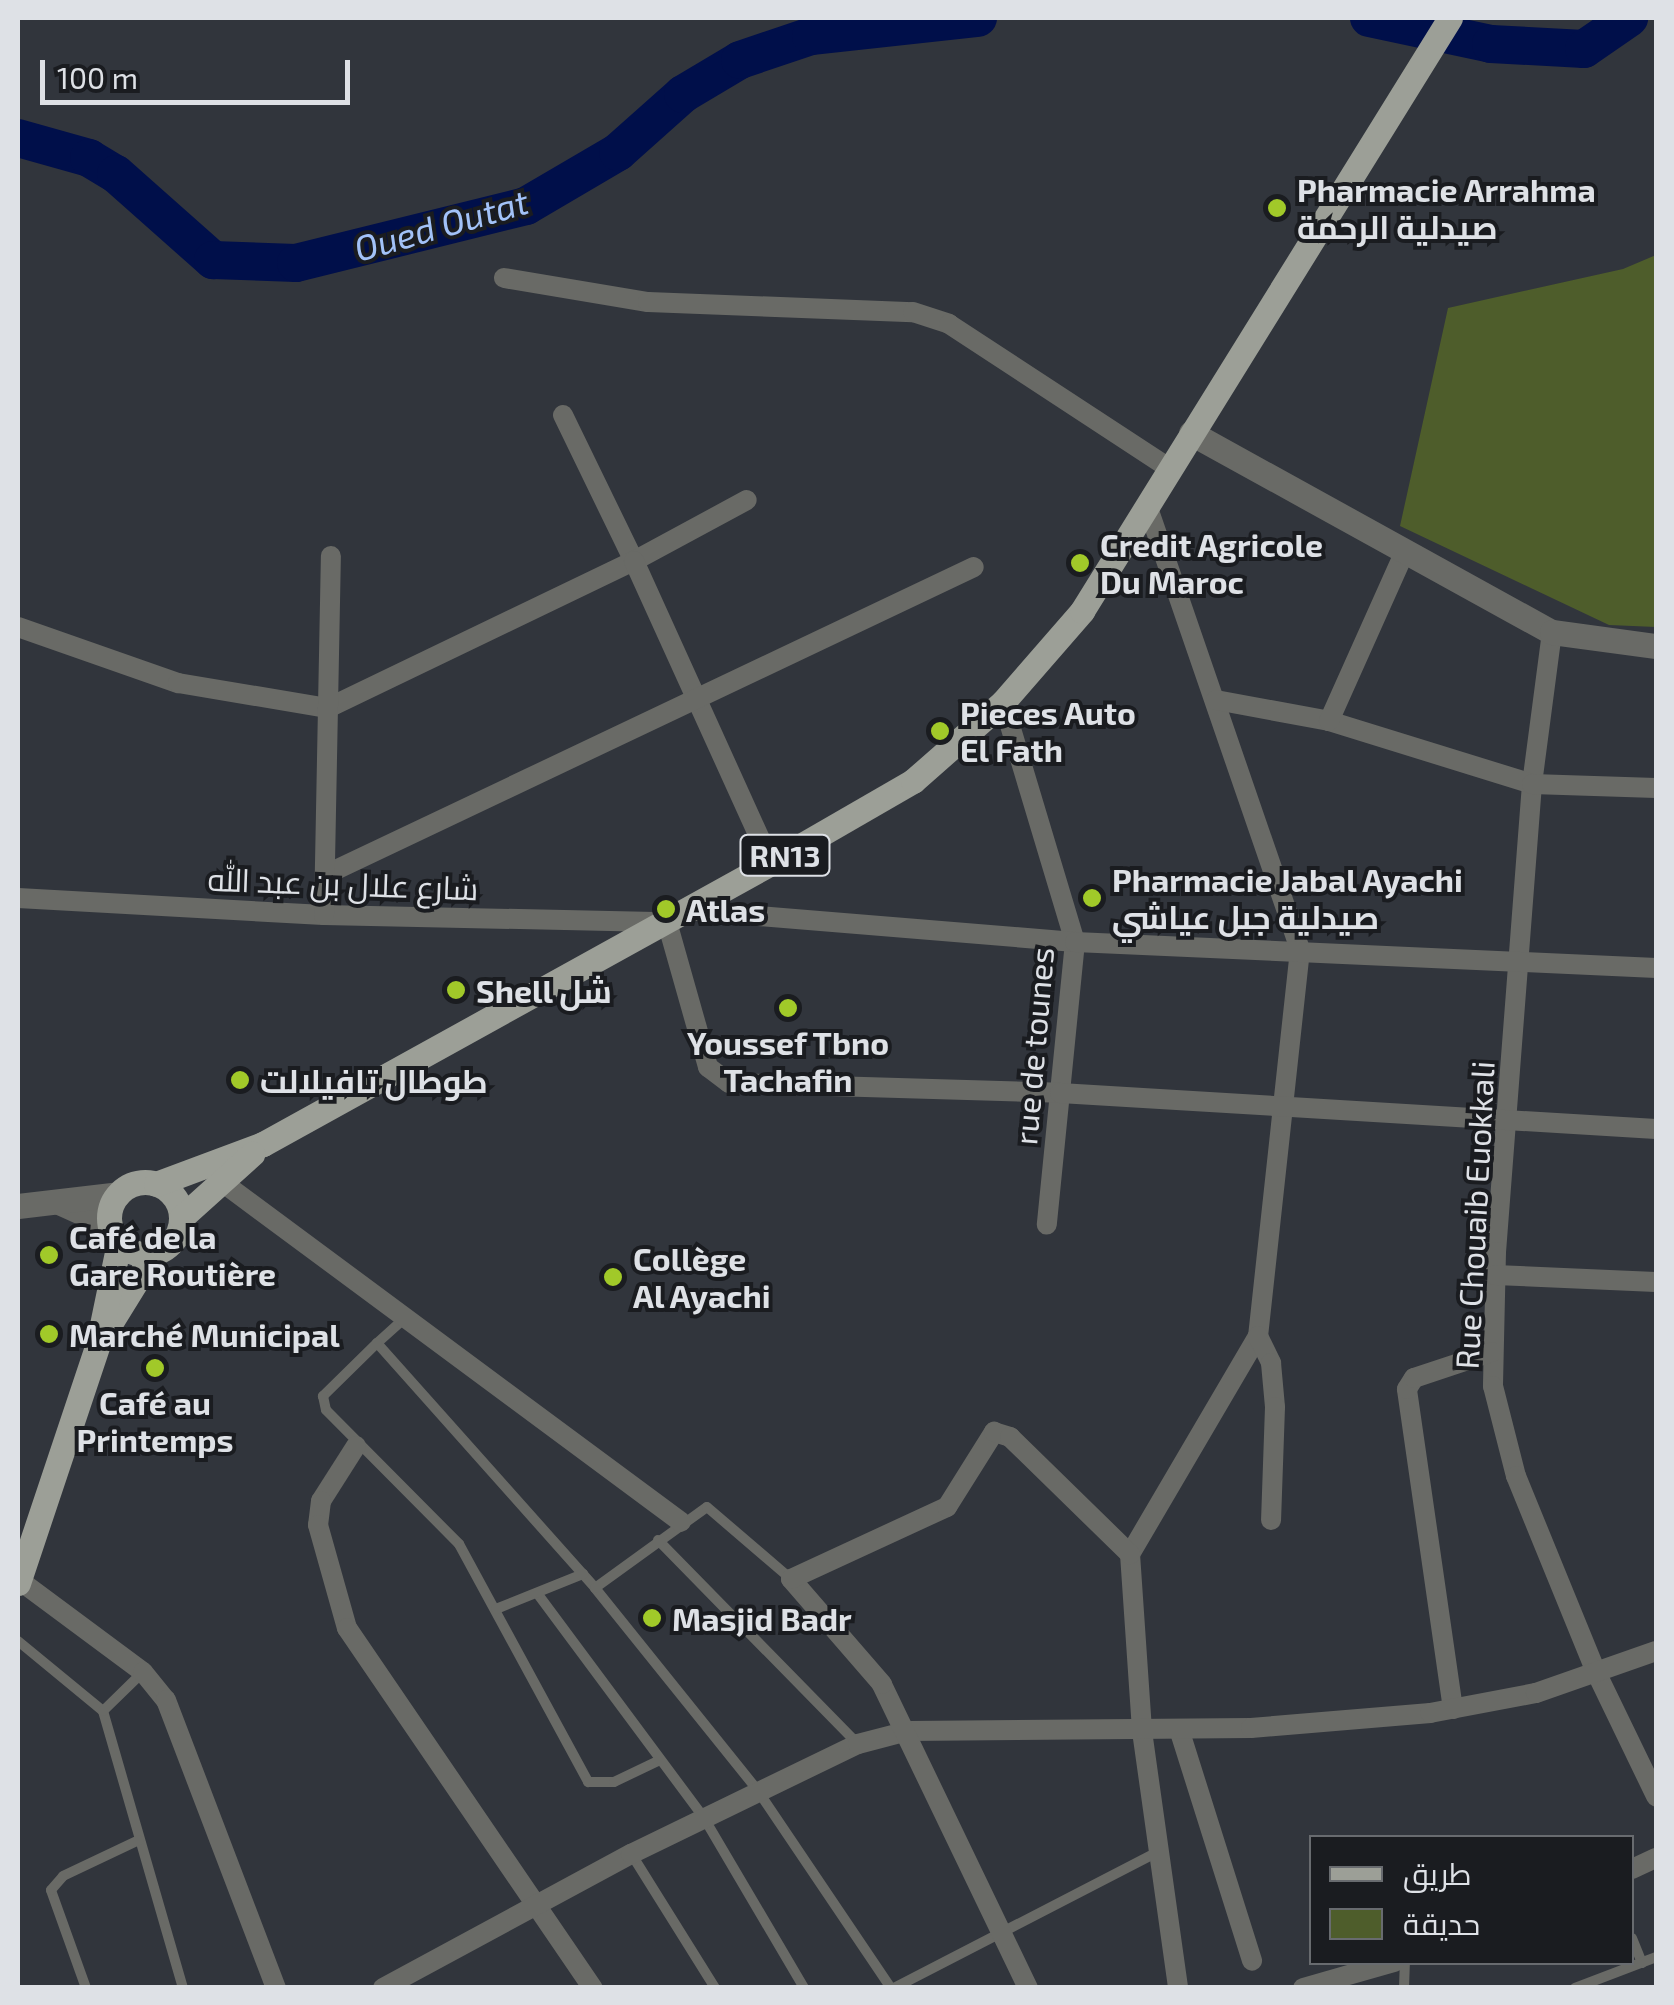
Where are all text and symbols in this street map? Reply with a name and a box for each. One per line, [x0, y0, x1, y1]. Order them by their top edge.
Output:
scale bar [45, 40, 355, 102]
text: 100 m [57, 59, 138, 95]
place label: Pharmacie Arrahma صيدلية الرحمة [1297, 171, 1596, 246]
water label: Oued Outat [349, 179, 533, 269]
marker: Pharmacie Arrahma صيدلية الرحمة [1266, 197, 1288, 219]
place label: Credit Agricole Du Maroc [1100, 526, 1324, 601]
marker: Credit Agricole Du Maroc [1069, 552, 1091, 574]
place label: Pieces Auto El Fath [960, 694, 1137, 769]
marker: Pieces Auto El Fath [929, 720, 951, 742]
road number: RN13 [738, 830, 832, 880]
street label: شارع علال بن عبد الله [207, 859, 479, 907]
place label: Pharmacie Jabal Ayachi صيدلية جبل عياشي [1112, 861, 1465, 936]
marker: Pharmacie Jabal Ayachi صيدلية جبل عياشي [1081, 887, 1103, 909]
place label: Atlas [686, 890, 765, 928]
marker: Atlas [655, 898, 677, 920]
street label: rue de tounes [1005, 945, 1061, 1147]
place label: Shell شل [476, 971, 613, 1009]
marker: Shell شل [445, 979, 467, 1001]
marker: Youssef Tbno Tachafin [777, 997, 799, 1019]
place label: Youssef Tbno Tachafin [686, 1024, 890, 1099]
street label: Rue Chouaib Euokkali [1447, 1060, 1501, 1370]
place label: طوطال تافيلالت [260, 1061, 488, 1099]
marker: طوطال تافيلالت [229, 1069, 251, 1091]
place label: Café de la Gare Routière [69, 1218, 276, 1293]
place label: Collège Al Ayachi [633, 1240, 772, 1315]
marker: Café de la Gare Routière [38, 1244, 60, 1266]
marker: Collège Al Ayachi [602, 1266, 624, 1288]
place label: Marché Municipal [69, 1315, 340, 1353]
marker: Marché Municipal [38, 1323, 60, 1345]
marker: Café au Printemps [144, 1357, 166, 1379]
place label: Café au Printemps [76, 1384, 234, 1459]
place label: Masjid Badr [672, 1599, 852, 1637]
marker: Masjid Badr [641, 1607, 663, 1629]
legend [1309, 1835, 1634, 1965]
text: طريق [1403, 1855, 1472, 1891]
text: حديقة [1403, 1905, 1480, 1941]

